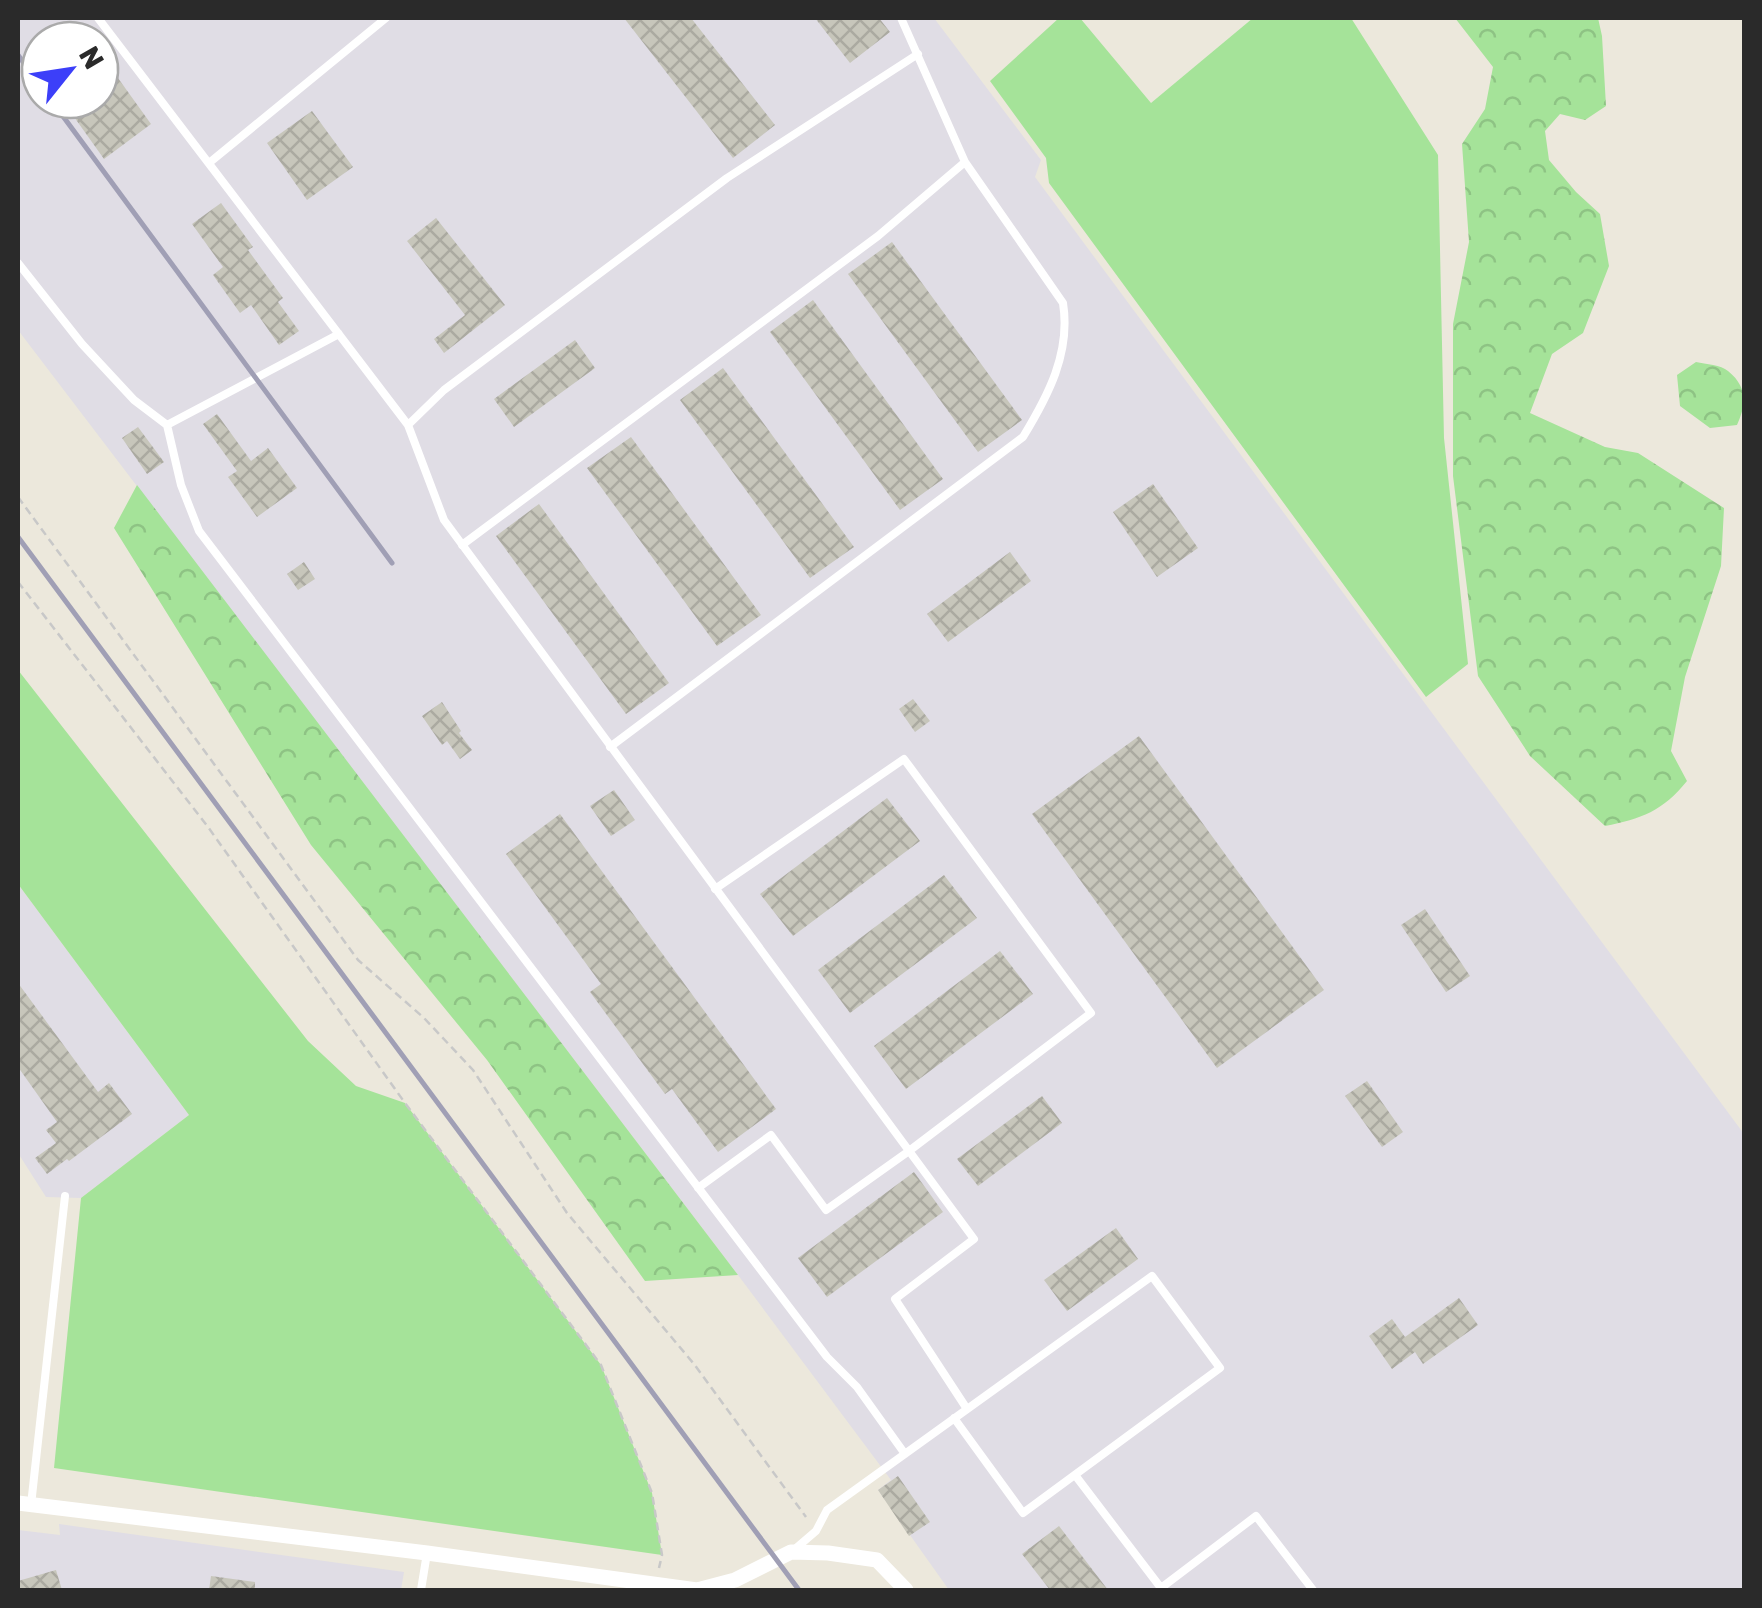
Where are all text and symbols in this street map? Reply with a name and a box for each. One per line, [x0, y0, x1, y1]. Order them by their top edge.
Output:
north arrow [20, 20, 120, 120]
text: N [72, 41, 111, 75]

